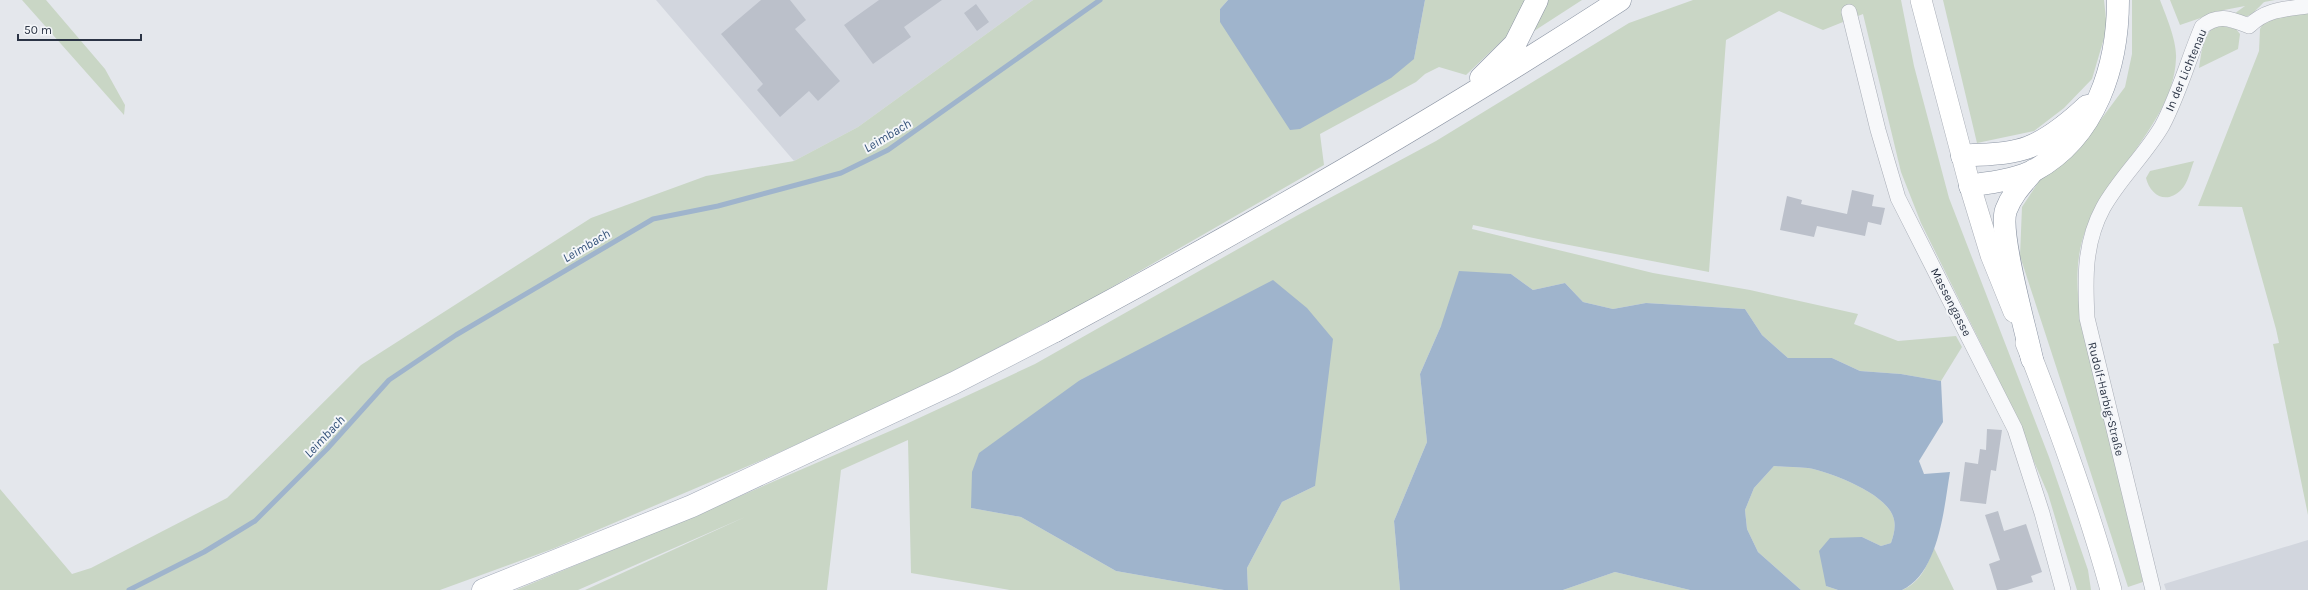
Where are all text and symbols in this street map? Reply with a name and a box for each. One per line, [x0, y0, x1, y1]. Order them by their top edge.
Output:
scale bar [18, 16, 141, 42]
text: 50 m [24, 23, 52, 37]
street label: In der Lichtenau [2162, 27, 2210, 113]
water label: Leimbach [861, 116, 914, 155]
water label: Leimbach [560, 226, 613, 265]
street label: Massengasse [1928, 265, 1974, 339]
street label: Rudolf-Harbig-Straße [2085, 341, 2127, 457]
water label: Leimbach [301, 412, 348, 461]

